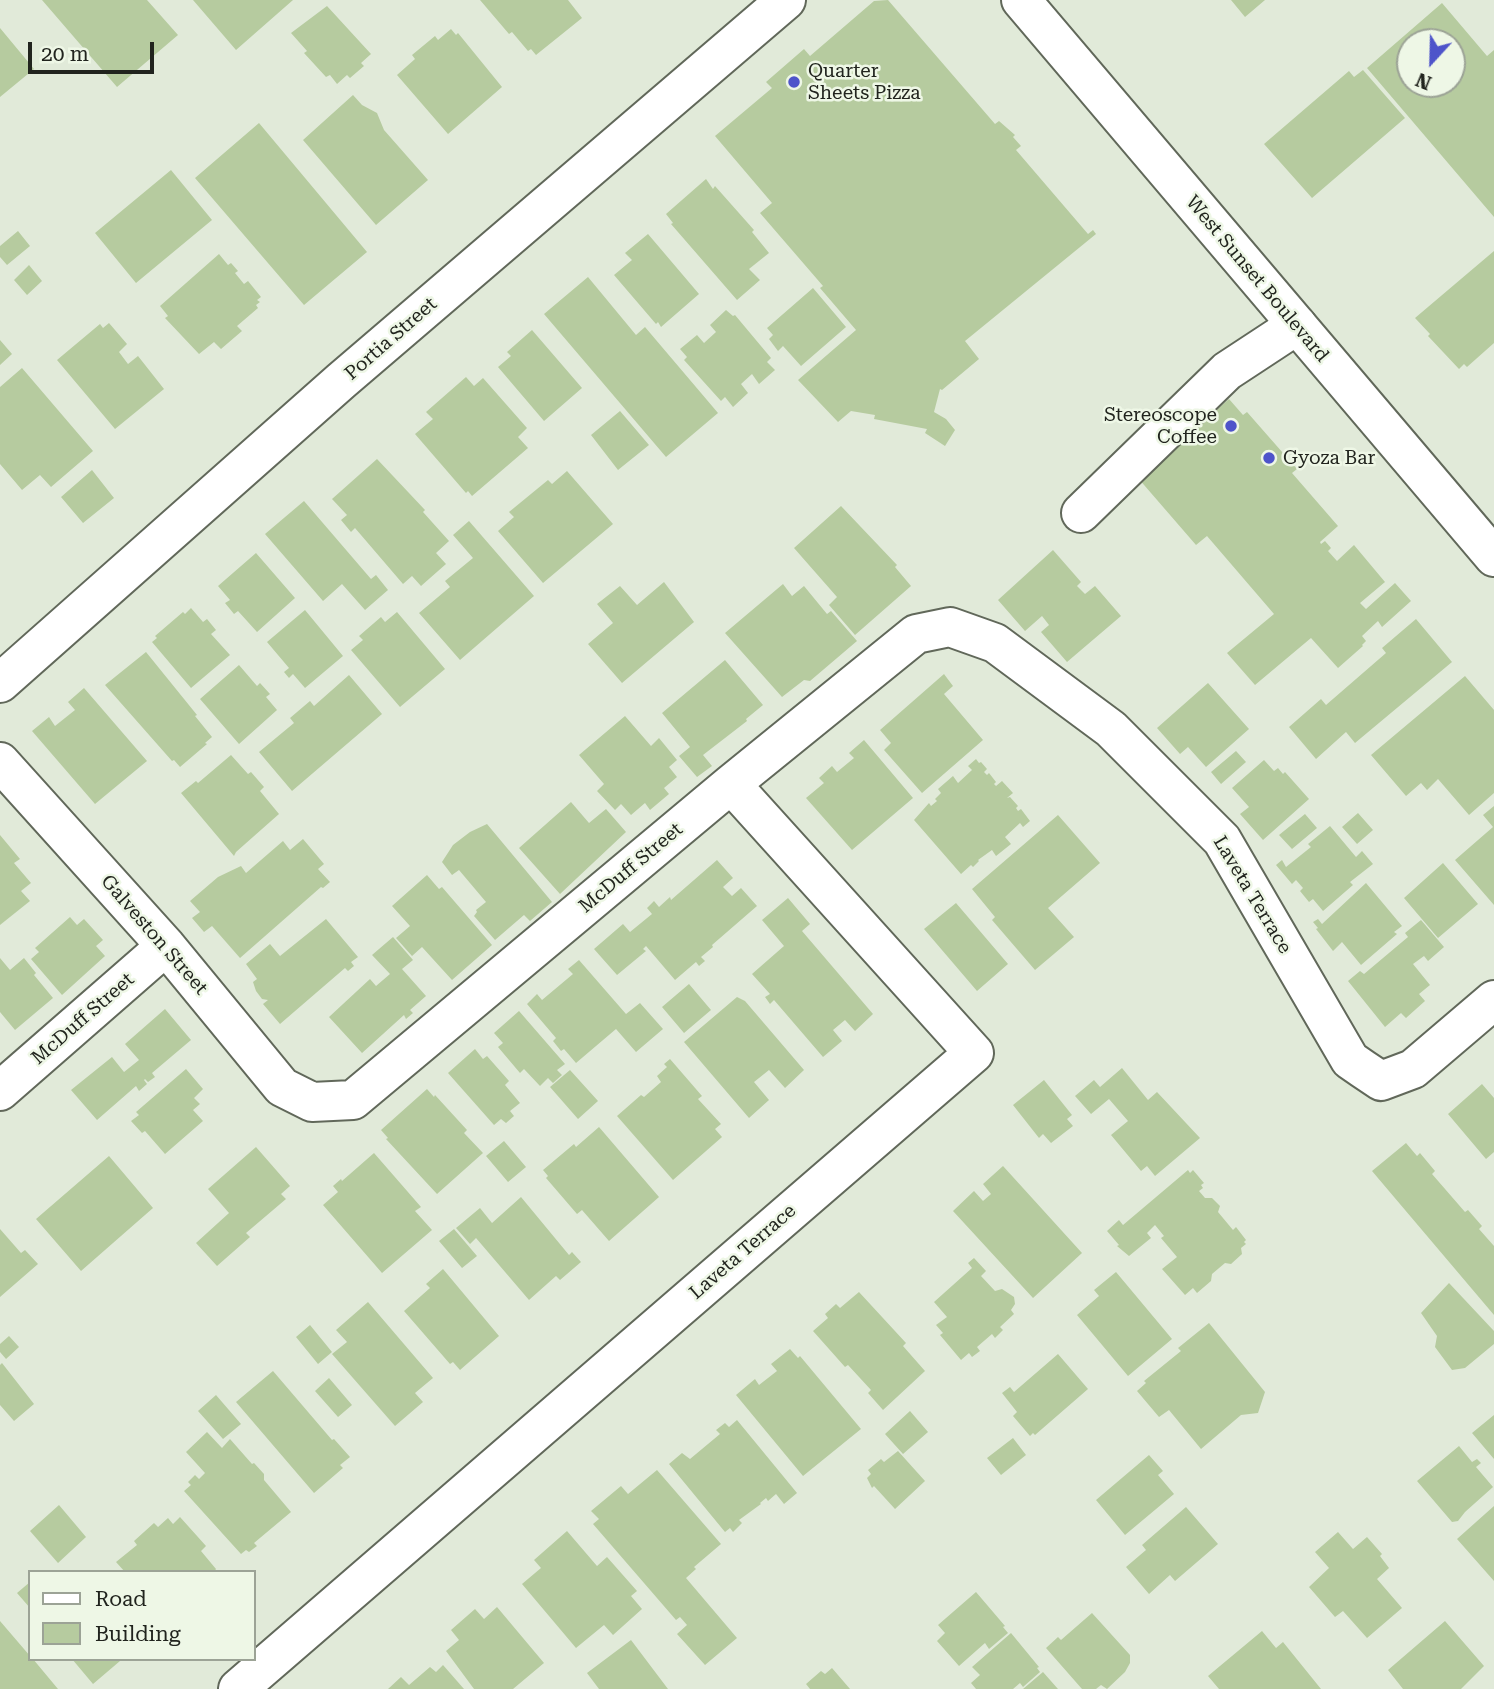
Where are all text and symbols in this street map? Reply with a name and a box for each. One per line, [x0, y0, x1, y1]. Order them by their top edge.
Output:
scale bar [32, 28, 158, 72]
north arrow [1396, 28, 1466, 98]
text: 20 m [41, 42, 89, 66]
place label: Quarter Sheets Pizza [808, 60, 921, 104]
text: N [1413, 68, 1435, 94]
marker: Quarter Sheets Pizza [786, 74, 802, 90]
street label: West Sunset Boulevard [1181, 191, 1333, 367]
street label: Portia Street [340, 293, 442, 385]
place label: Stereoscope Coffee [1104, 404, 1217, 448]
marker: Stereoscope Coffee [1223, 418, 1239, 434]
place label: Gyoza Bar [1283, 447, 1375, 469]
marker: Gyoza Bar [1261, 450, 1277, 466]
street label: McDuff Street [575, 818, 687, 918]
street label: Laveta Terrace [1208, 832, 1296, 958]
street label: Galveston Street [96, 870, 212, 1000]
street label: McDuff Street [27, 968, 139, 1070]
street label: Laveta Terrace [685, 1200, 801, 1304]
legend [28, 1570, 256, 1661]
text: Road [95, 1587, 147, 1611]
text: Building [95, 1622, 181, 1646]

